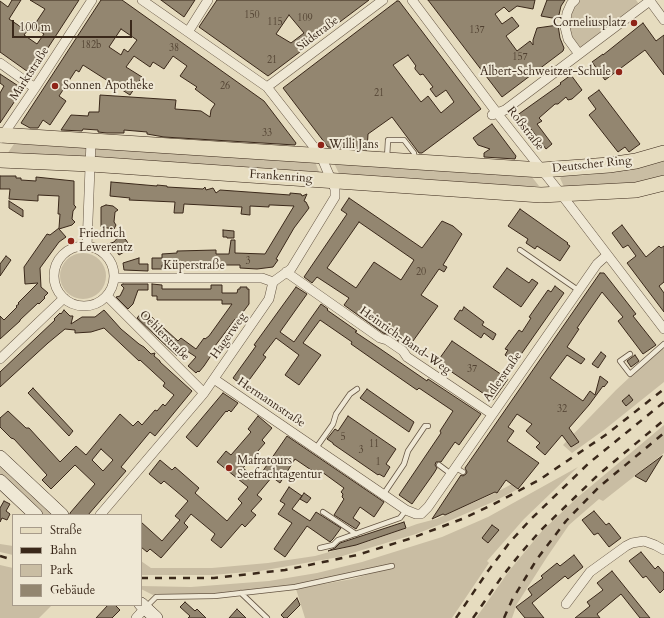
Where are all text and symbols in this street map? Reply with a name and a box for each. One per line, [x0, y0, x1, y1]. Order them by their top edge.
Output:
house number: 150 [244, 10, 260, 22]
scale bar [14, 12, 134, 38]
house number: 109 [297, 13, 313, 25]
street label: Südstraße [294, 14, 342, 54]
place label: Corneliusplatz [553, 16, 626, 30]
house number: 115 [267, 17, 283, 29]
marker: Corneliusplatz [629, 18, 639, 28]
text: 100 m [19, 19, 51, 35]
house number: 137 [469, 25, 485, 37]
house number: 182b [81, 40, 101, 52]
house number: 38 [169, 43, 179, 55]
street label: Marktstraße [7, 44, 53, 104]
house number: 157 [512, 52, 528, 64]
house number: 21 [267, 55, 277, 67]
place label: Albert-Schweitzer-Schule [480, 65, 611, 79]
marker: Albert-Schweitzer-Schule [614, 67, 624, 77]
place label: Sonnen Apotheke [63, 79, 154, 93]
marker: Sonnen Apotheke [50, 81, 60, 91]
house number: 26 [220, 81, 230, 93]
house number: 21 [374, 88, 384, 100]
street label: Roßstraße [503, 104, 547, 154]
house number: 33 [262, 128, 272, 140]
place label: Willi Jans [329, 138, 378, 152]
marker: Willi Jans [316, 140, 326, 150]
street label: Deutscher Ring [551, 154, 633, 176]
street label: Frankenring [249, 168, 313, 186]
place label: Friedrich Lewerentz [79, 227, 133, 255]
marker: Friedrich Lewerentz [66, 236, 76, 246]
house number: 3 [245, 256, 251, 268]
street label: Küperstraße [163, 259, 225, 273]
house number: 20 [416, 267, 426, 279]
street label: Heinrich-Band-Weg [357, 304, 453, 378]
street label: Oehlerstraße [136, 308, 192, 364]
street label: Hagerweg [208, 310, 250, 362]
street label: Adlerstraße [481, 349, 525, 405]
house number: 37 [467, 364, 477, 376]
street label: Hermannstraße [234, 375, 308, 431]
house number: 32 [557, 404, 567, 416]
house number: 5 [340, 432, 346, 444]
house number: 11 [369, 439, 379, 451]
house number: 3 [358, 445, 364, 457]
place label: Mafratours Seefrachtagentur [237, 454, 322, 482]
house number: 1 [375, 457, 381, 469]
marker: Mafratours Seefrachtagentur [224, 463, 234, 473]
legend [12, 514, 142, 606]
text: Straße [50, 522, 82, 538]
text: Bahn [50, 542, 77, 558]
text: Park [50, 562, 73, 578]
text: Gebäude [50, 582, 95, 598]

